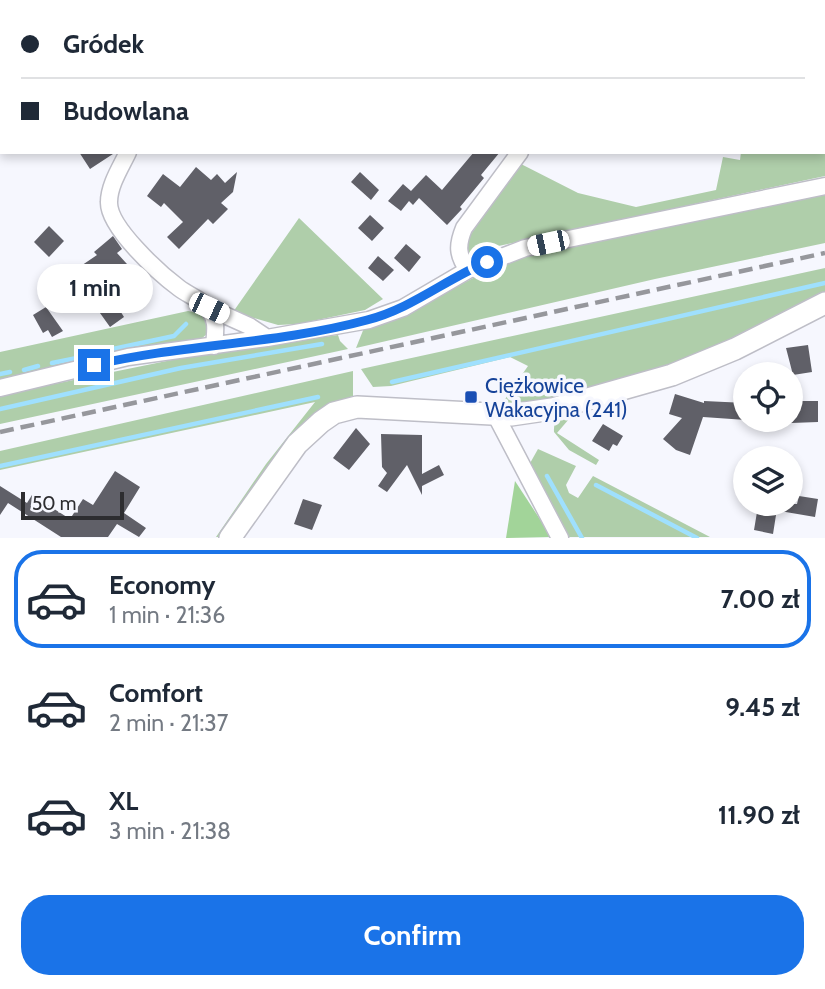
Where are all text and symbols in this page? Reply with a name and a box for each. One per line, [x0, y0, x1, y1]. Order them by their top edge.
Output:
text: Gródek [63, 28, 144, 60]
text: Budowlana [63, 95, 189, 127]
car [526, 228, 571, 258]
route start [471, 246, 503, 278]
callout: 1 min [36, 264, 152, 312]
text: 1 min [69, 274, 121, 302]
car [186, 290, 233, 326]
route end [78, 349, 110, 381]
map controls [733, 362, 803, 516]
button: locate [733, 362, 803, 432]
place label: Ciężkowice Wakacyjna (241) [485, 373, 628, 423]
marker: Ciężkowice Wakacyjna (241) [463, 389, 479, 405]
button: layers [733, 446, 803, 516]
scale bar [21, 488, 124, 520]
text: 50 m [32, 492, 76, 515]
icon: car [25, 568, 88, 631]
text: Economy [109, 569, 215, 601]
text: 7.00 zł [721, 583, 800, 615]
text: 1 min · 21:36 [109, 601, 225, 629]
icon: car [25, 676, 88, 739]
text: Comfort [109, 677, 203, 709]
text: 9.45 zł [725, 691, 800, 723]
text: 2 min · 21:37 [109, 709, 228, 737]
icon: car [25, 784, 88, 847]
text: XL [109, 785, 138, 817]
text: 11.90 zł [718, 799, 800, 831]
text: 3 min · 21:38 [109, 817, 231, 845]
button: Confirm [21, 895, 804, 975]

